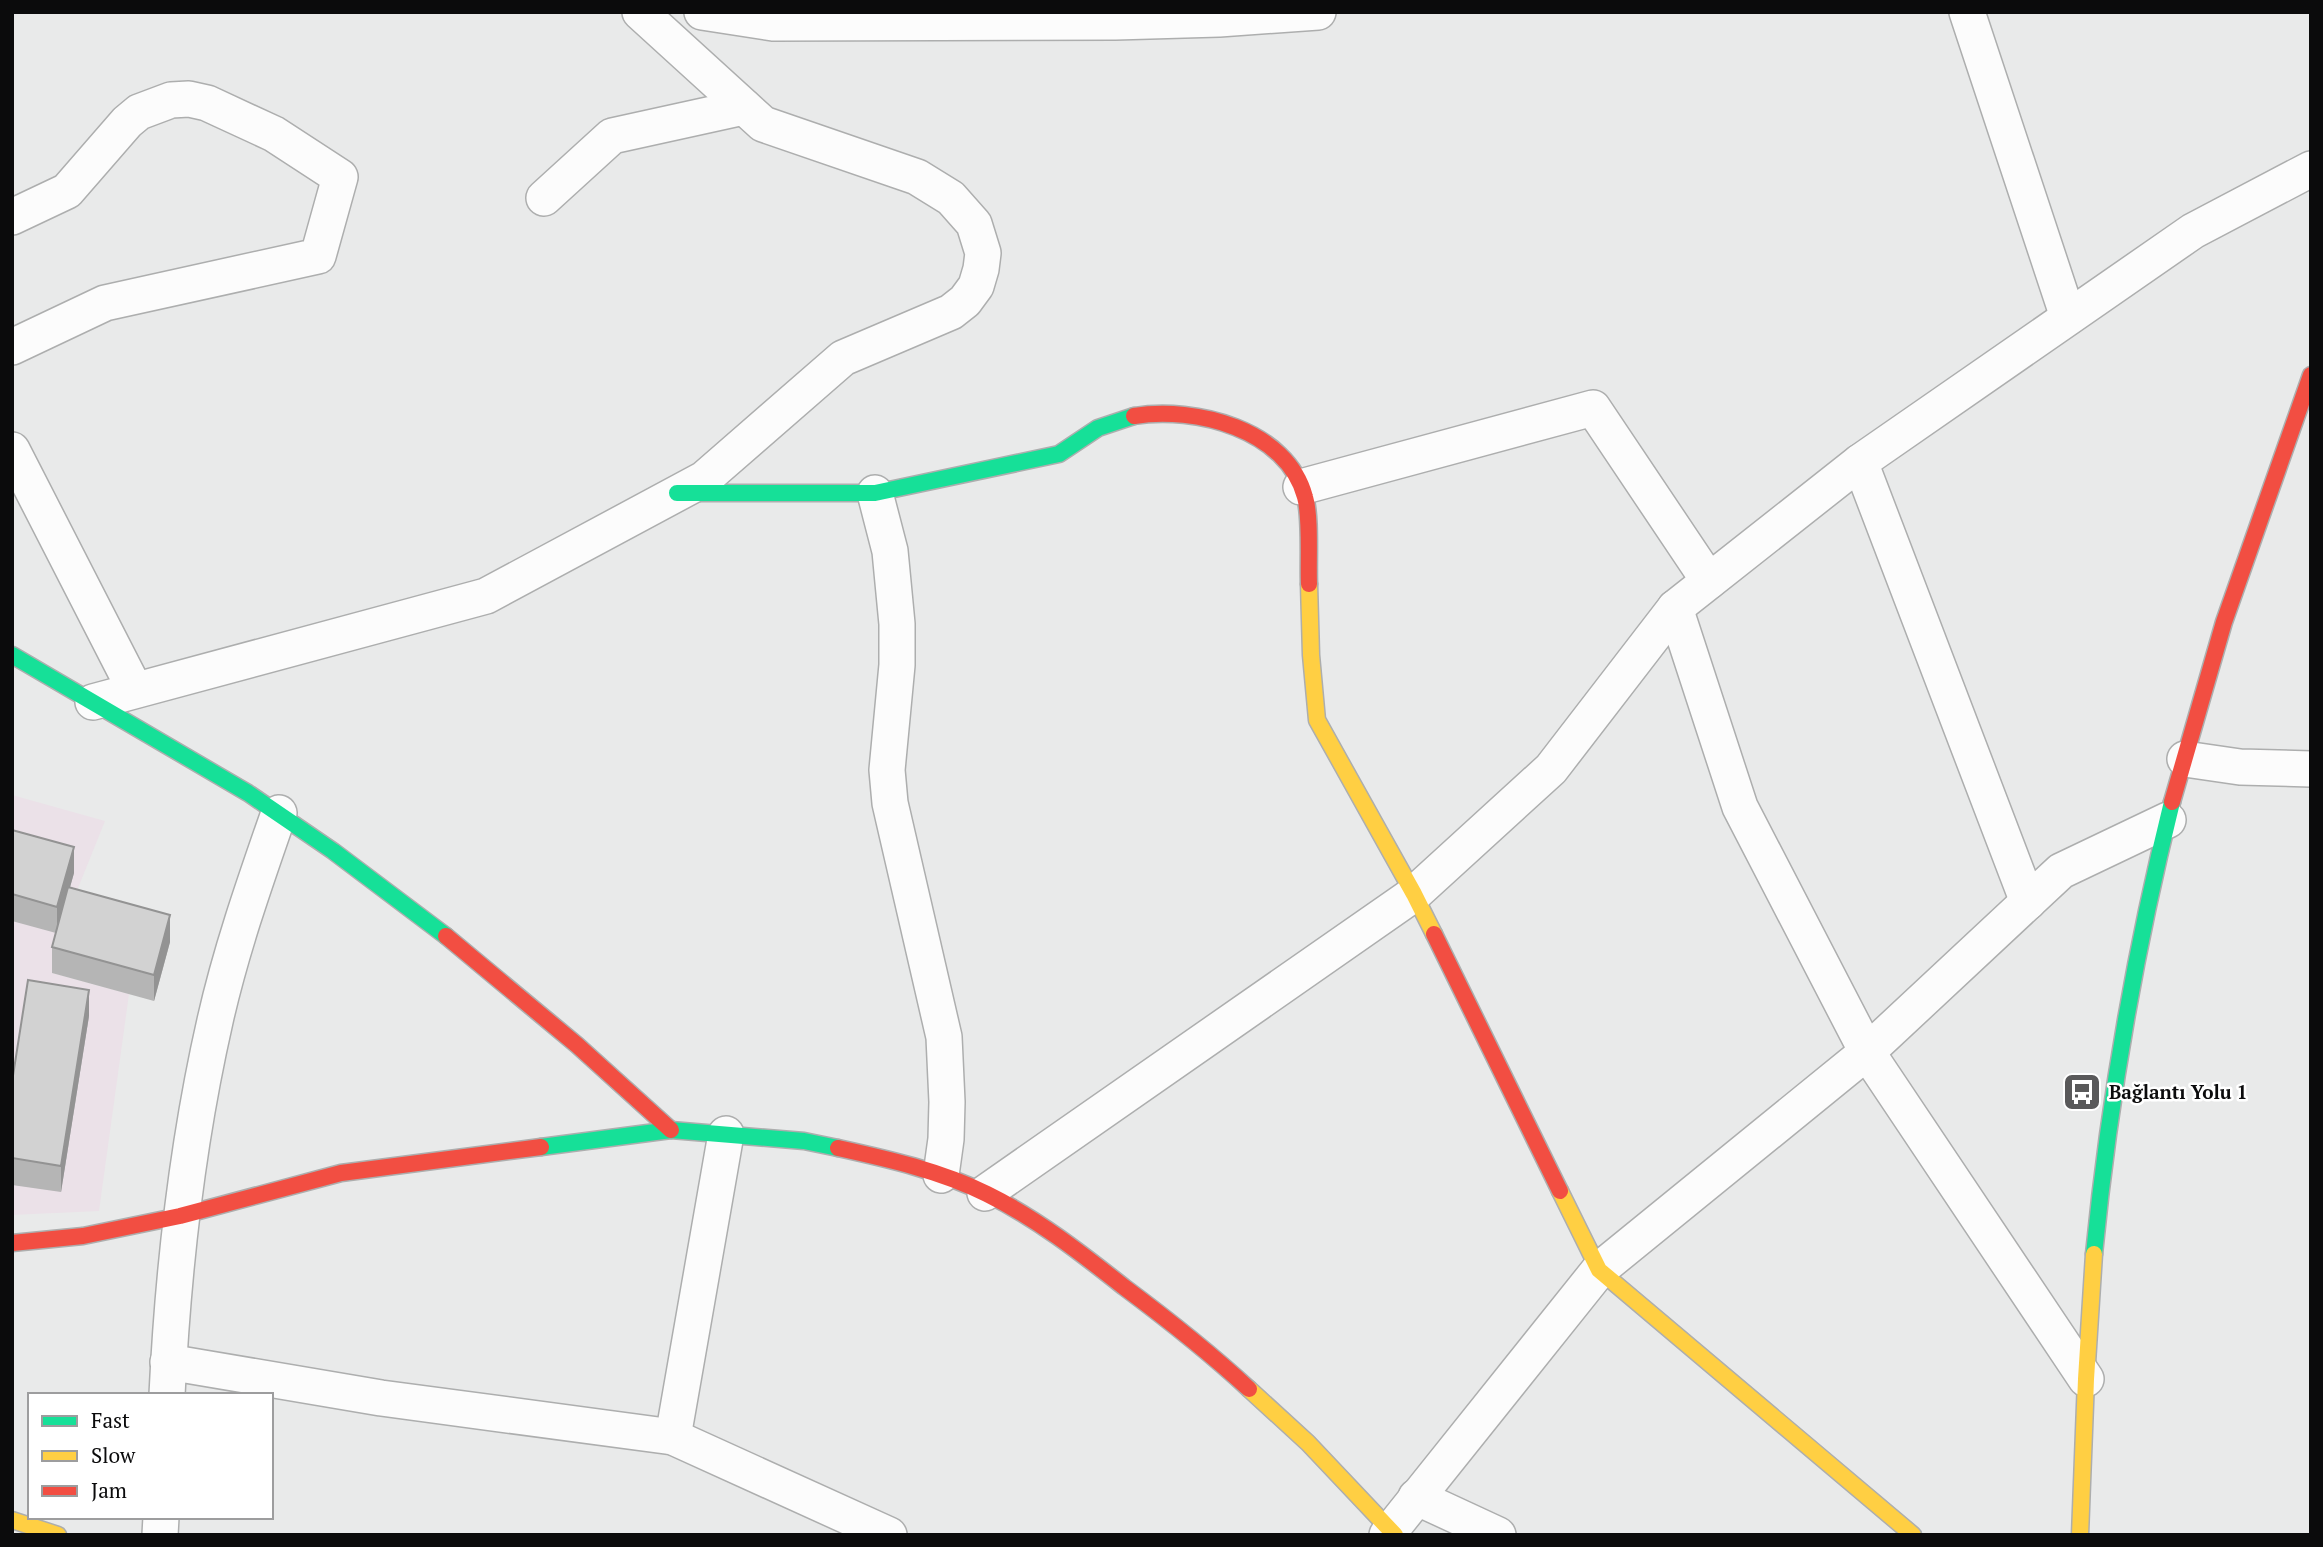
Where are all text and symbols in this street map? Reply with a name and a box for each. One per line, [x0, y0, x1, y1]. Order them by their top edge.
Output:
bus stop icon: Bağlantı Yolu 1 [2061, 1071, 2103, 1113]
place label: Bağlantı Yolu 1 [2109, 1079, 2247, 1104]
legend [28, 1393, 273, 1519]
text: Fast [91, 1406, 130, 1434]
text: Slow [91, 1441, 136, 1469]
text: Jam [91, 1476, 127, 1504]

